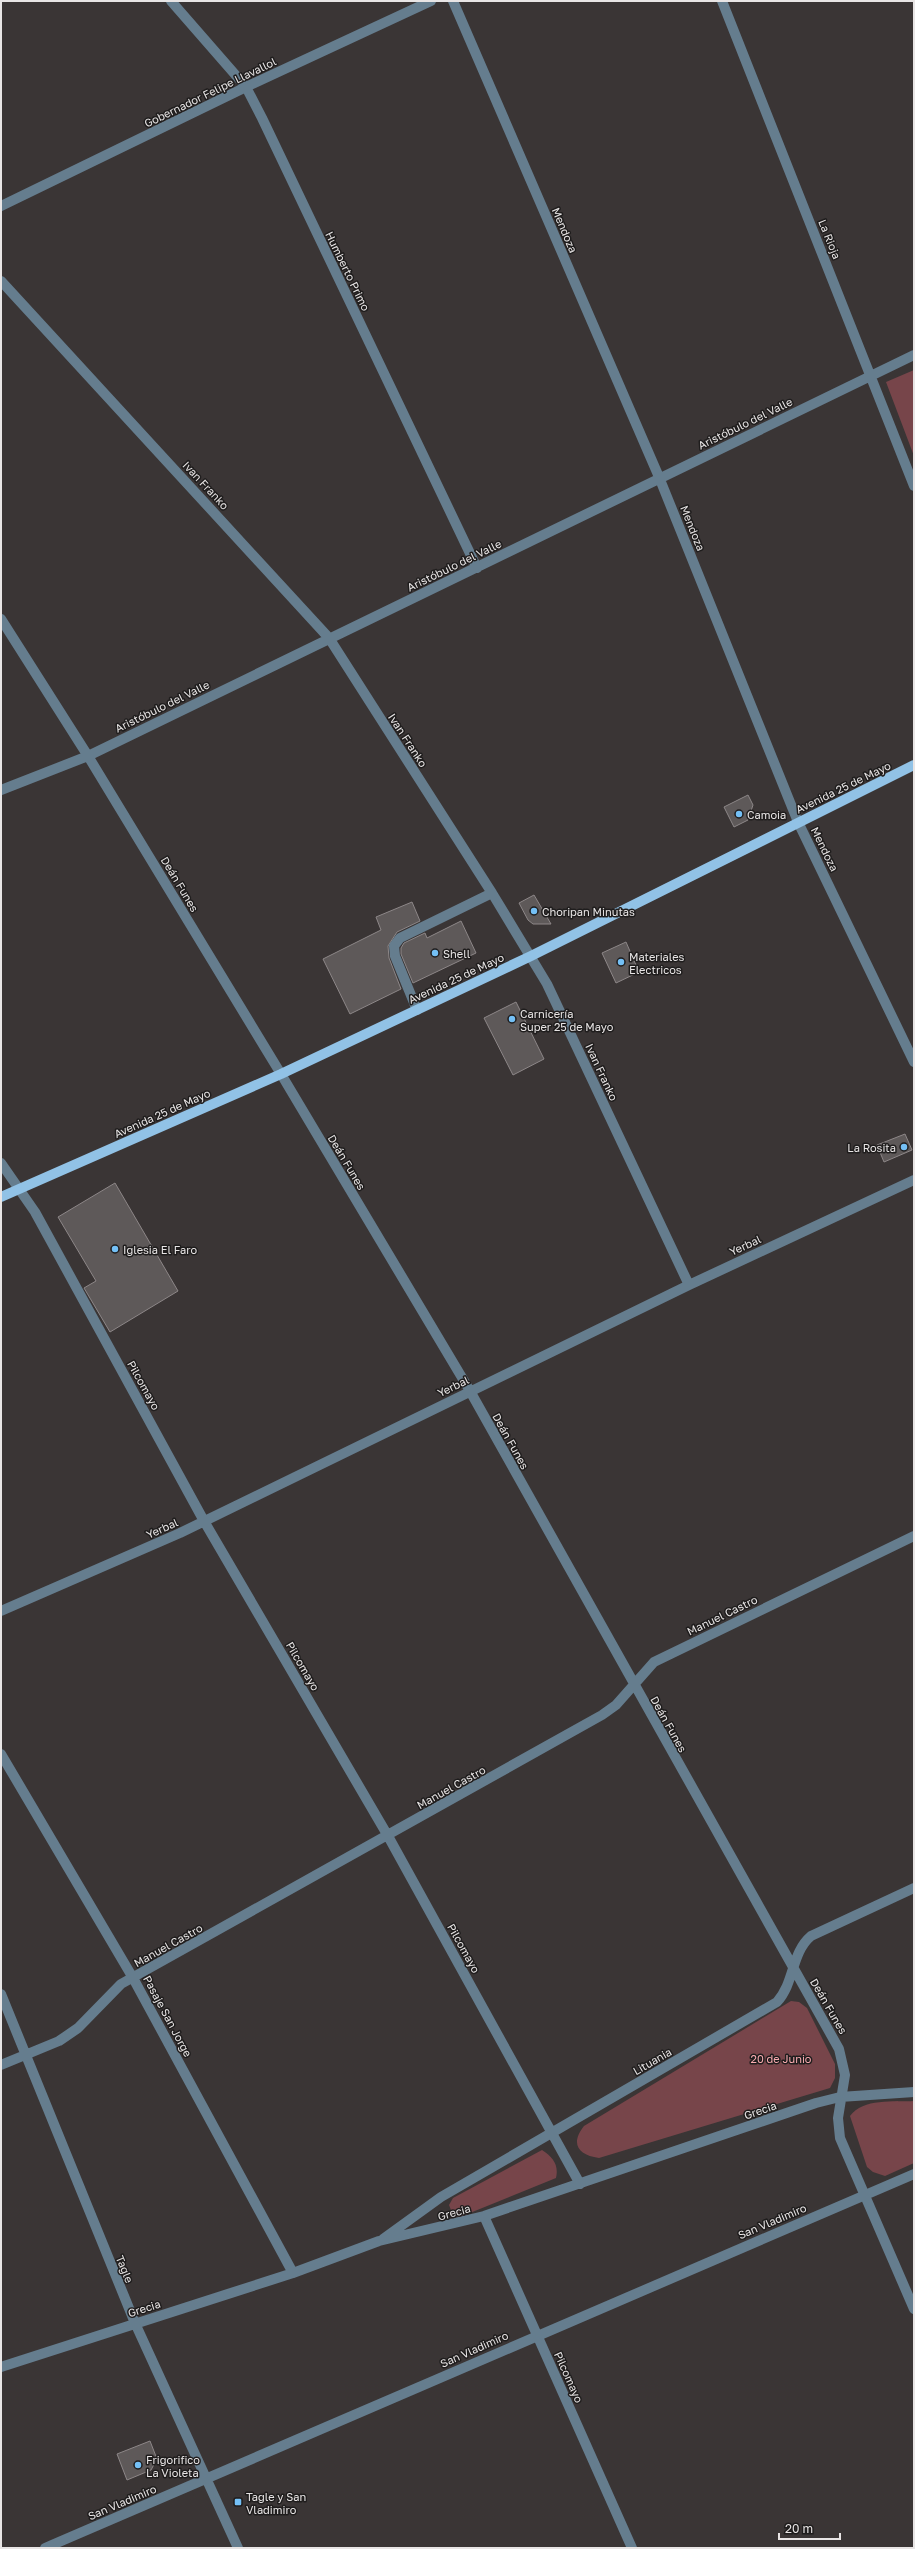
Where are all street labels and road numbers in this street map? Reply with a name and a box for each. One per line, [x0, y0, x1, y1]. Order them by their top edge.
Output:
street label: Gobernador Felipe Llavallol [142, 54, 278, 130]
street label: Mendoza [550, 205, 580, 255]
street label: La Rioja [816, 217, 844, 261]
street label: Humberto Primo [323, 229, 373, 313]
street label: Aristóbulo del Valle [696, 395, 794, 451]
street label: Ivan Franko [180, 458, 232, 512]
street label: Mendoza [678, 503, 708, 553]
street label: Aristóbulo del Valle [405, 537, 503, 593]
street label: Aristóbulo del Valle [113, 678, 211, 734]
street label: Ivan Franko [386, 711, 430, 770]
street label: Avenida 25 de Mayo [793, 758, 893, 816]
street label: Mendoza [809, 825, 841, 873]
street label: Deán Funes [158, 854, 202, 914]
street label: Avenida 25 de Mayo [406, 950, 506, 1006]
street label: Ivan Franko [583, 1041, 621, 1103]
street label: Avenida 25 de Mayo [112, 1086, 212, 1140]
street label: Deán Funes [325, 1132, 369, 1192]
street label: Yerbal [727, 1232, 763, 1258]
street label: Pilcomayo [125, 1358, 163, 1412]
street label: Yerbal [435, 1373, 471, 1399]
street label: Deán Funes [490, 1411, 532, 1471]
street label: Yerbal [144, 1515, 180, 1541]
street label: Manuel Castro [685, 1592, 760, 1638]
street label: Pilcomayo [284, 1639, 322, 1693]
street label: Deán Funes [648, 1694, 690, 1754]
street label: Manuel Castro [414, 1763, 488, 1811]
street label: Manuel Castro [131, 1921, 205, 1969]
street label: Pilcomayo [445, 1921, 483, 1975]
street label: Pasaje San Jorge [141, 1973, 195, 2059]
street label: Deán Funes [808, 1976, 850, 2036]
street label: Lituania [630, 2045, 674, 2077]
street label: Grecia [742, 2098, 778, 2122]
street label: Grecia [436, 2201, 472, 2223]
street label: San Vladimiro [736, 2201, 809, 2241]
street label: Tagle [114, 2253, 136, 2285]
street label: Grecia [126, 2297, 162, 2319]
street label: San Vladimiro [438, 2328, 510, 2370]
street label: Pilcomayo [552, 2349, 586, 2405]
street label: San Vladimiro [86, 2482, 159, 2522]

